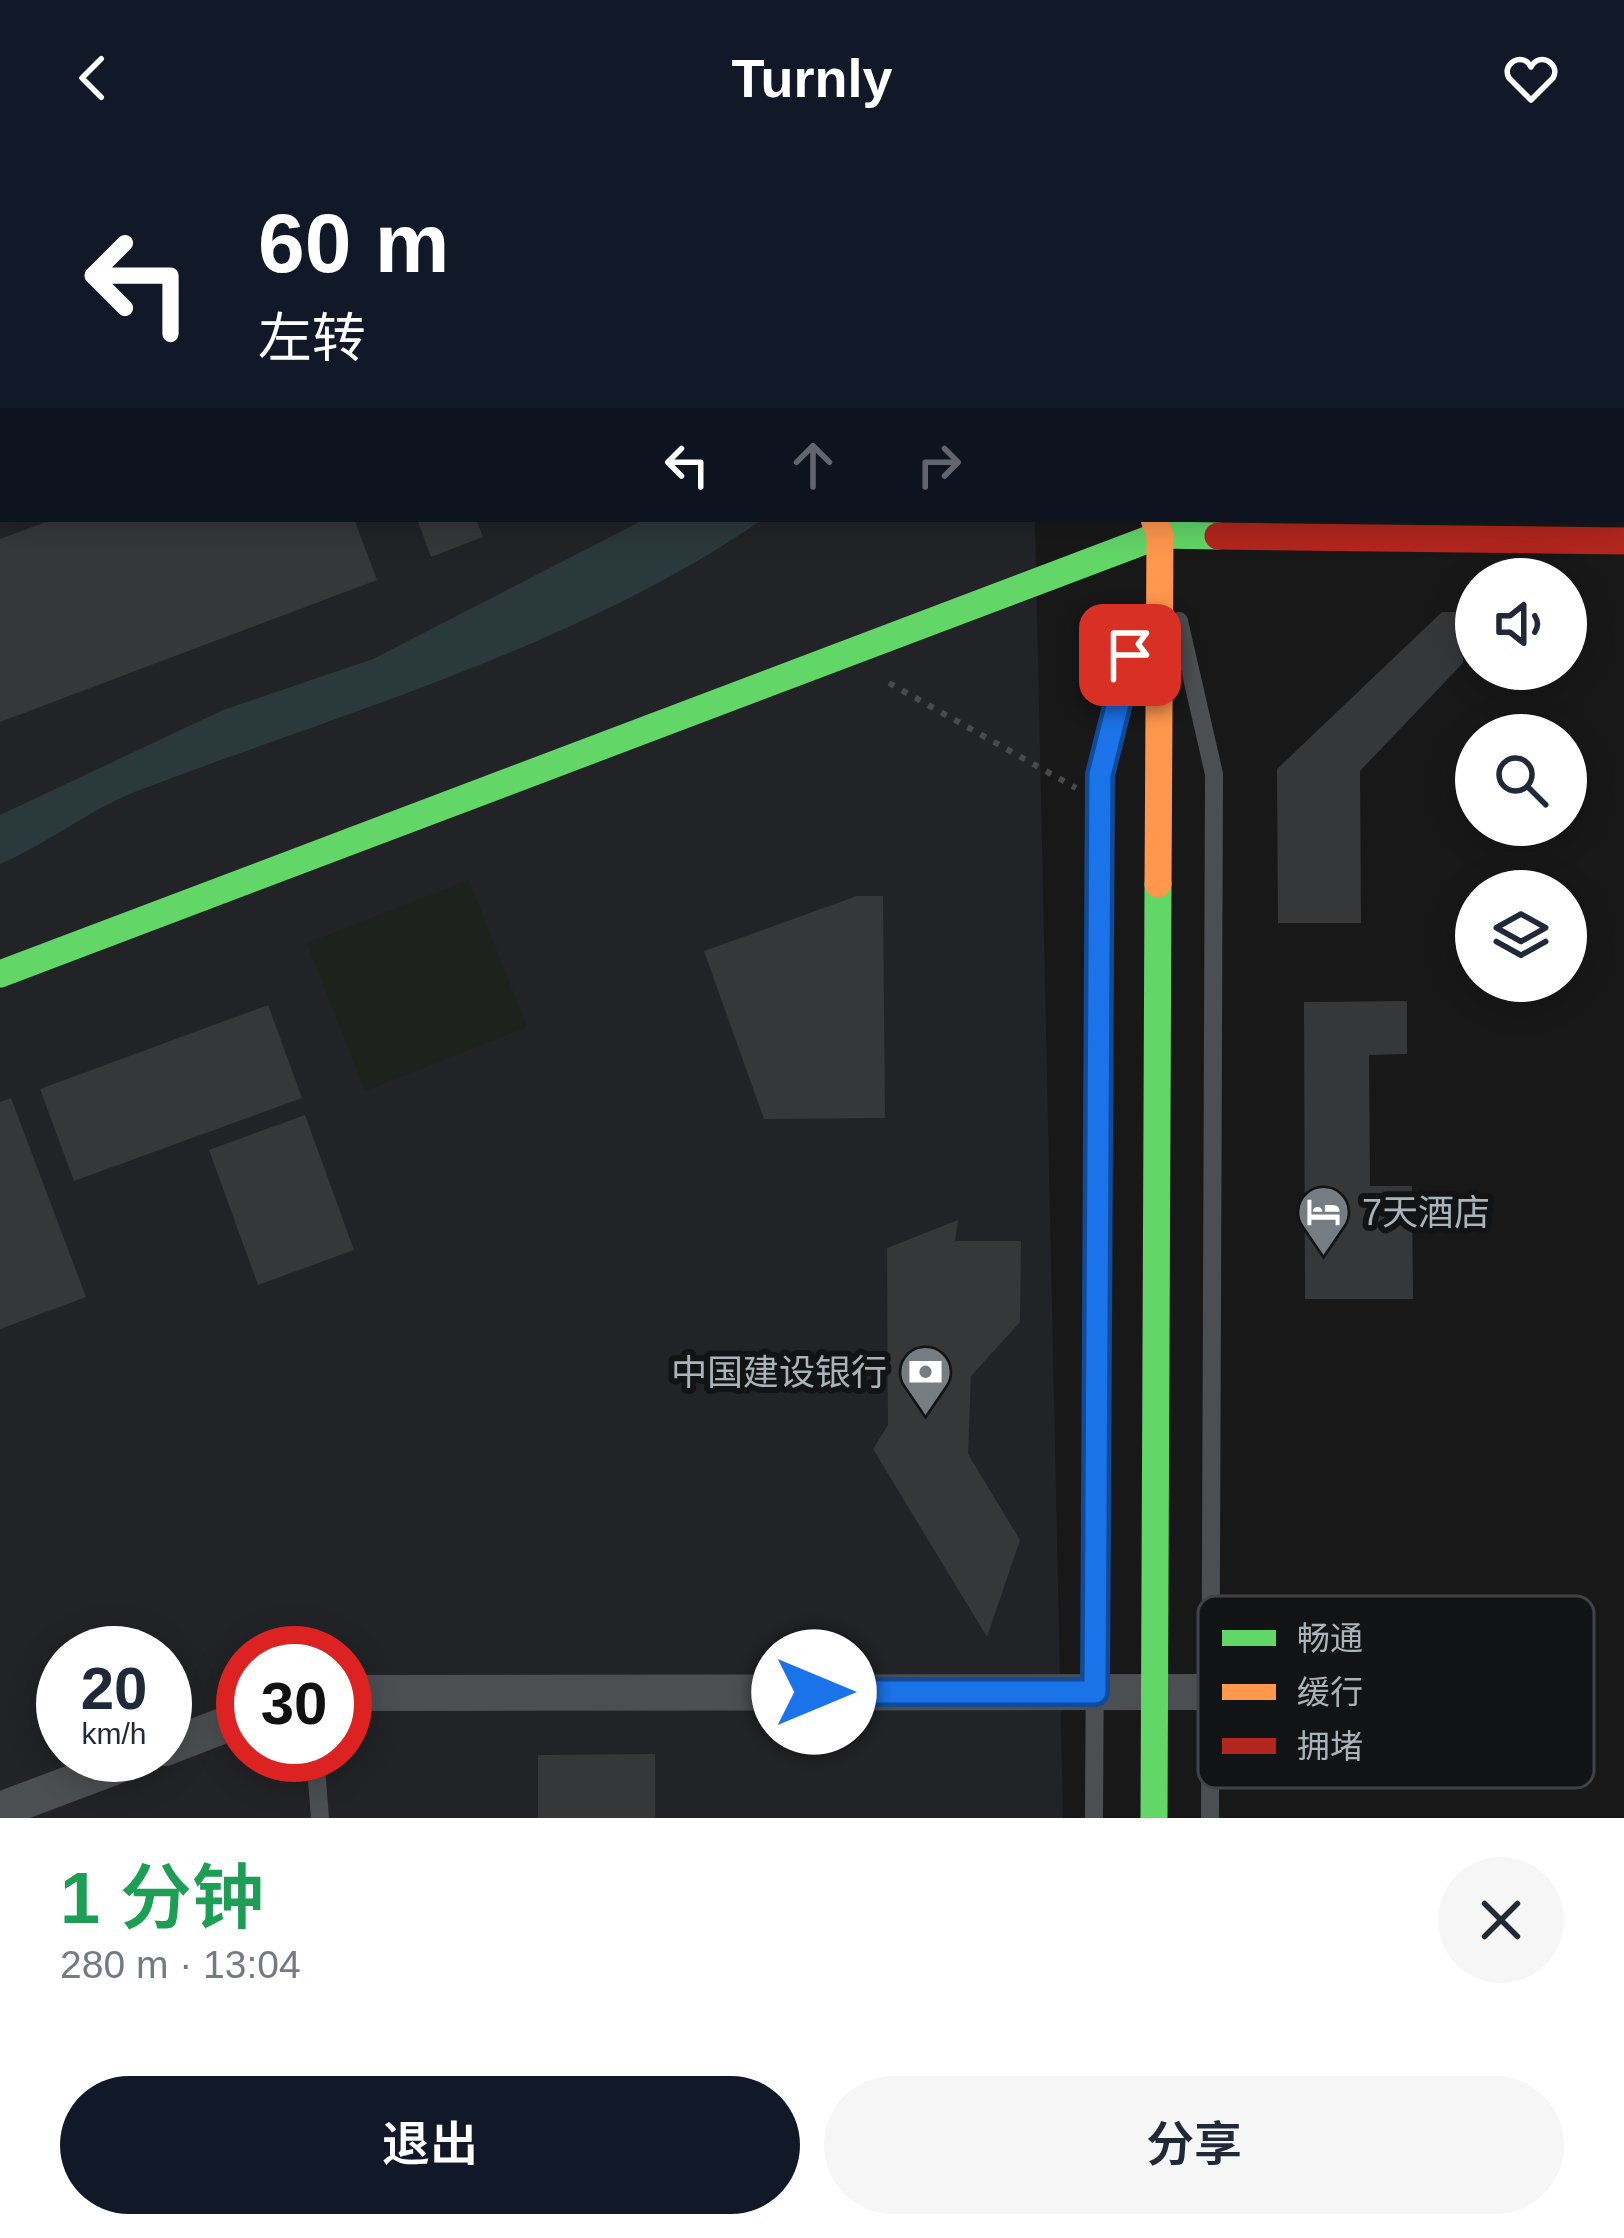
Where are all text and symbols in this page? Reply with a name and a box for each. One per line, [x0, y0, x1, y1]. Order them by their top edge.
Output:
icon: back [60, 45, 126, 111]
icon: heart [1498, 45, 1564, 111]
text: Turnly [732, 48, 893, 108]
text: 60 m [258, 196, 449, 290]
icon: left [60, 204, 216, 360]
text: 左转 [258, 308, 366, 368]
icon: left [654, 432, 720, 498]
icon: ahead [780, 432, 846, 498]
icon: right [906, 432, 972, 498]
map controls [1455, 558, 1587, 1002]
button: sound [1455, 558, 1587, 690]
pin [1079, 604, 1181, 706]
icon: arrive [1097, 622, 1163, 688]
button: search [1455, 714, 1587, 846]
button: layers [1455, 870, 1587, 1002]
hotel icon: 7天酒店 [1295, 1184, 1351, 1258]
place label: 7天酒店 [1362, 1192, 1490, 1233]
bank icon: 中国建设银行 [898, 1344, 954, 1418]
place label: 中国建设银行 [671, 1352, 887, 1393]
legend [1198, 1596, 1594, 1788]
text: 畅通 [1297, 1620, 1363, 1657]
speed limit sign: 30 [216, 1626, 372, 1782]
position arrow [751, 1629, 877, 1755]
text: 20 [81, 1655, 147, 1722]
text: 缓行 [1297, 1674, 1363, 1711]
text: km/h [81, 1717, 147, 1750]
text: 拥堵 [1297, 1728, 1363, 1765]
button: close [1438, 1857, 1564, 1983]
text: 1 分钟 [60, 1858, 264, 1938]
text: 280 m · 13:04 [60, 1943, 301, 1986]
button: 退出 [60, 2076, 800, 2214]
button: 分享 [824, 2076, 1564, 2214]

